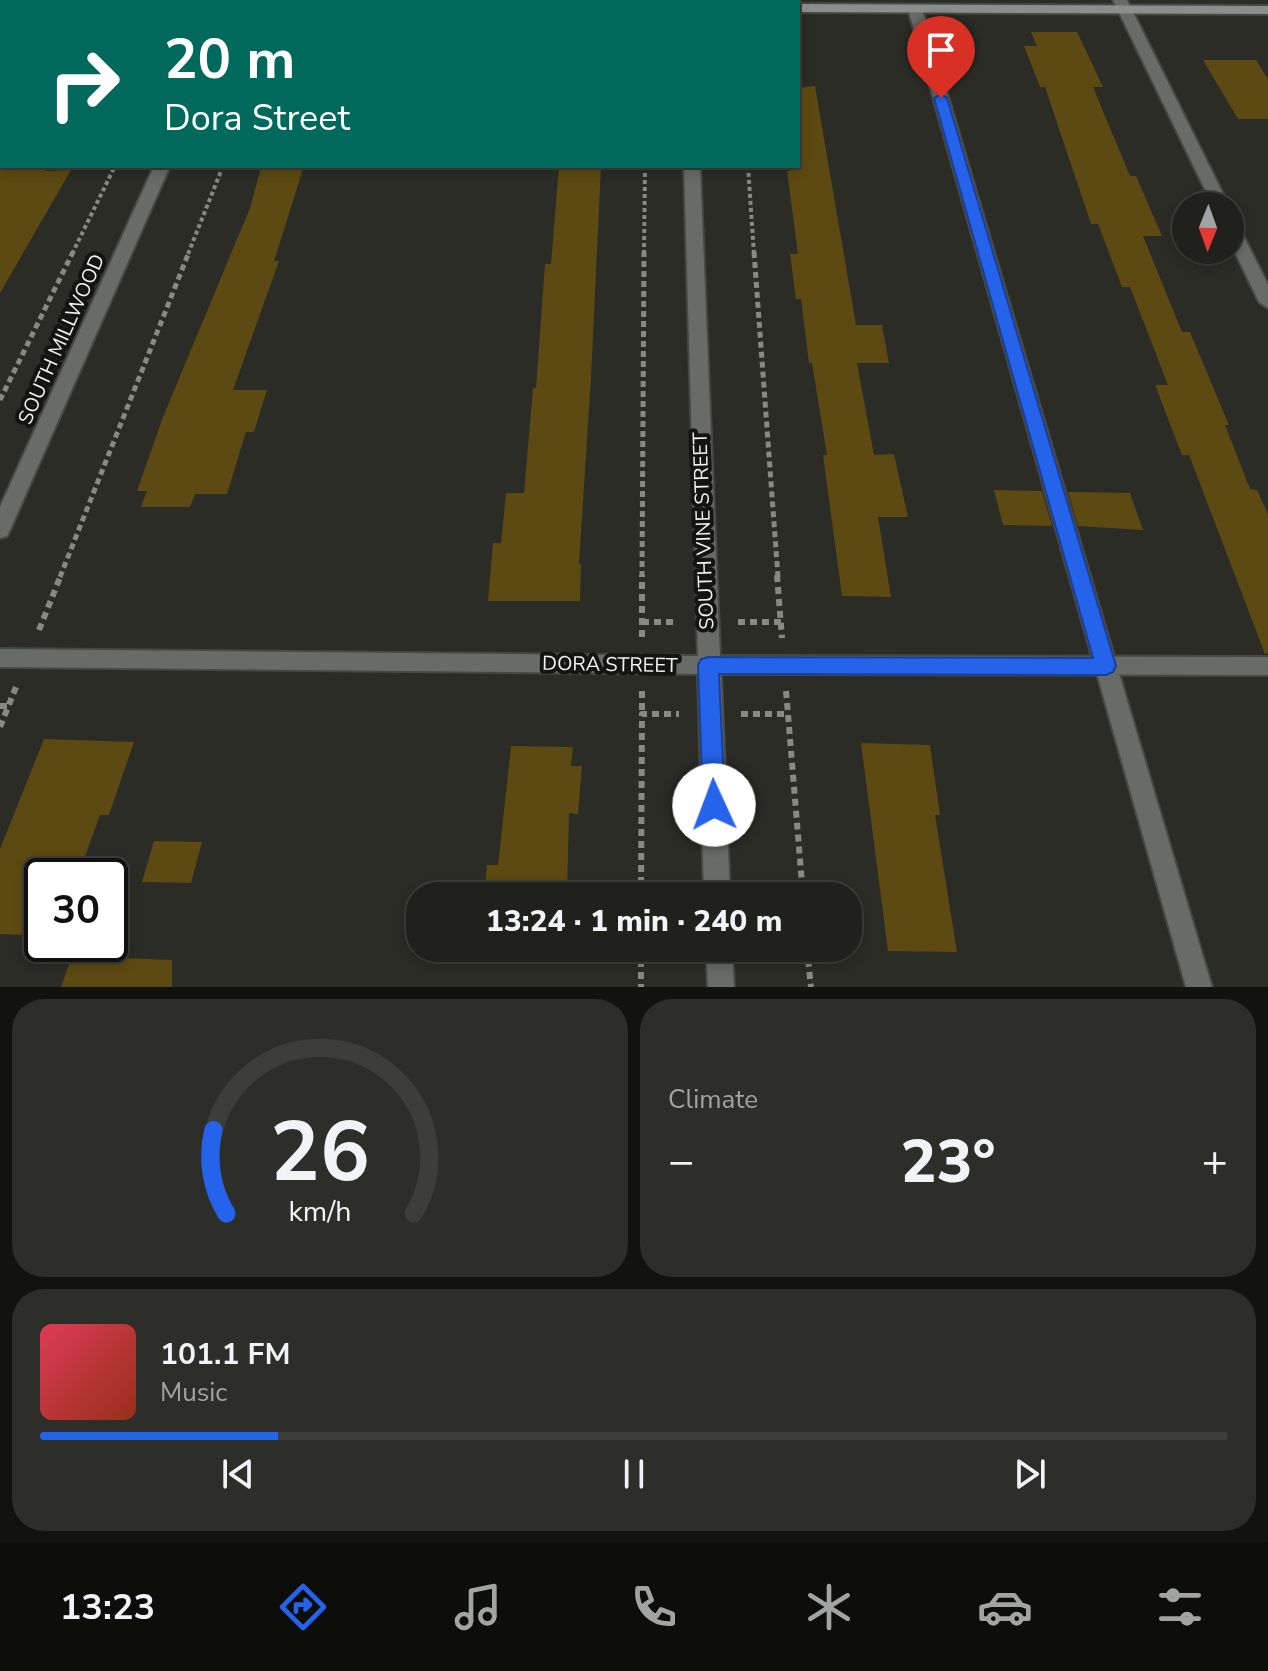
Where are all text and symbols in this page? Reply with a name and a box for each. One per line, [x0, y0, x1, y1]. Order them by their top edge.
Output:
pin [907, 16, 975, 98]
text: 20 m [164, 21, 295, 98]
icon: arrive [919, 28, 963, 72]
icon: right [32, 32, 136, 136]
text: Dora Street [164, 94, 350, 143]
north arrow [1172, 192, 1244, 264]
map controls [1172, 192, 1244, 264]
street label: SOUTH MILLWOOD [12, 250, 111, 429]
street label: SOUTH VINE STREET [687, 432, 720, 630]
street label: DORA STREET [542, 650, 678, 679]
position arrow [672, 763, 756, 847]
speed limit sign: 30 [24, 858, 128, 962]
text: 13:24 · 1 min · 240 m [486, 901, 782, 942]
text: Climate [668, 1082, 758, 1117]
text: 26 [270, 1096, 370, 1209]
text: 23° [900, 1121, 996, 1203]
text: − [668, 1132, 694, 1192]
text: + [1202, 1132, 1228, 1192]
text: km/h [289, 1192, 351, 1231]
text: 101.1 FM [160, 1334, 290, 1375]
text: Music [160, 1375, 227, 1410]
icon: previous [216, 1452, 260, 1496]
icon: pause [612, 1452, 656, 1496]
icon: next [1008, 1452, 1052, 1496]
icon: directions [275, 1579, 331, 1635]
icon: music [450, 1579, 506, 1635]
icon: phone [626, 1579, 682, 1635]
icon: climate [801, 1579, 857, 1635]
icon: car [977, 1579, 1033, 1635]
icon: filters [1152, 1579, 1208, 1635]
text: 13:23 [60, 1583, 155, 1632]

